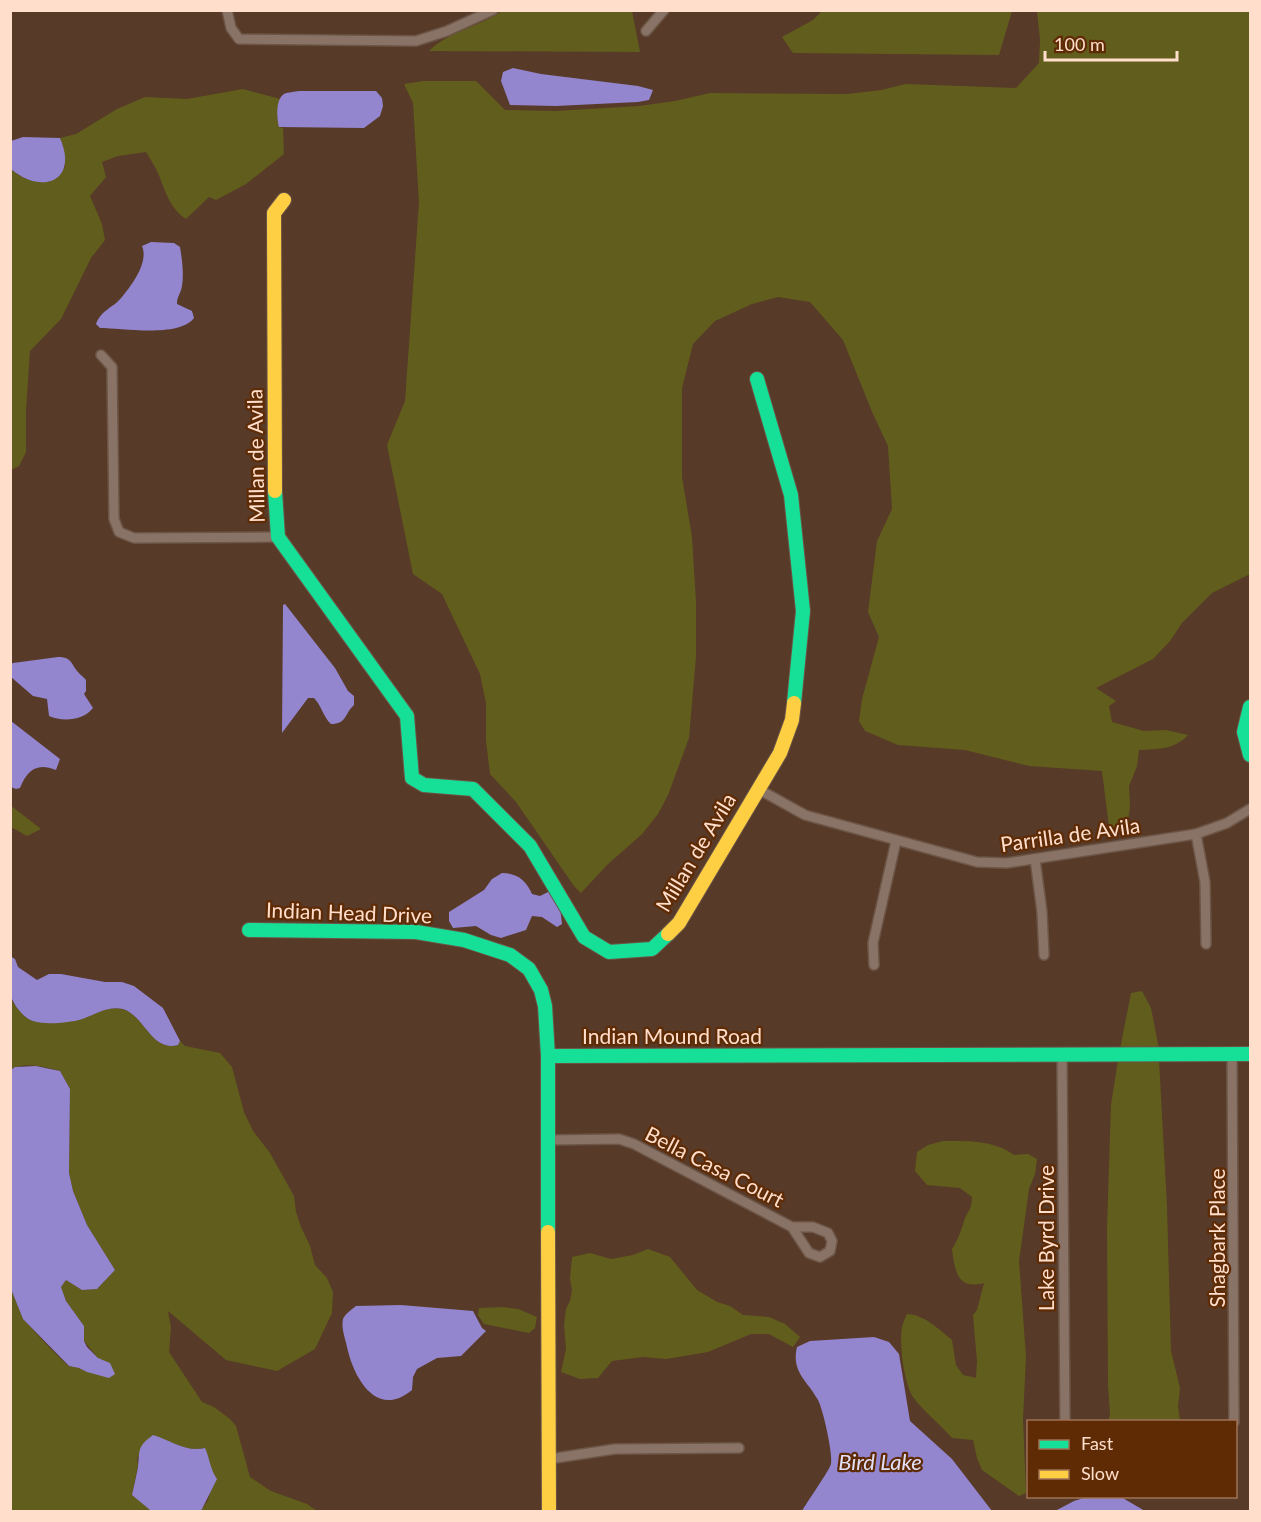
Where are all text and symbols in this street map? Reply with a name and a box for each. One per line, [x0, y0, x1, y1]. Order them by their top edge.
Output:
scale bar [1045, 24, 1177, 62]
text: 100 m [1054, 33, 1105, 55]
street label: Millan de Avila [241, 389, 269, 523]
street label: Millan de Avila [650, 788, 740, 916]
street label: Parrilla de Avila [998, 812, 1142, 856]
street label: Indian Head Drive [266, 897, 432, 927]
street label: Indian Mound Road [582, 1023, 762, 1048]
street label: Bella Casa Court [642, 1120, 789, 1212]
street label: Lake Byrd Drive [1033, 1165, 1058, 1311]
street label: Shagbark Place [1204, 1168, 1229, 1308]
legend [1027, 1420, 1237, 1498]
text: Fast [1081, 1432, 1114, 1454]
water label: Bird Lake [838, 1448, 922, 1475]
text: Slow [1081, 1462, 1119, 1484]

